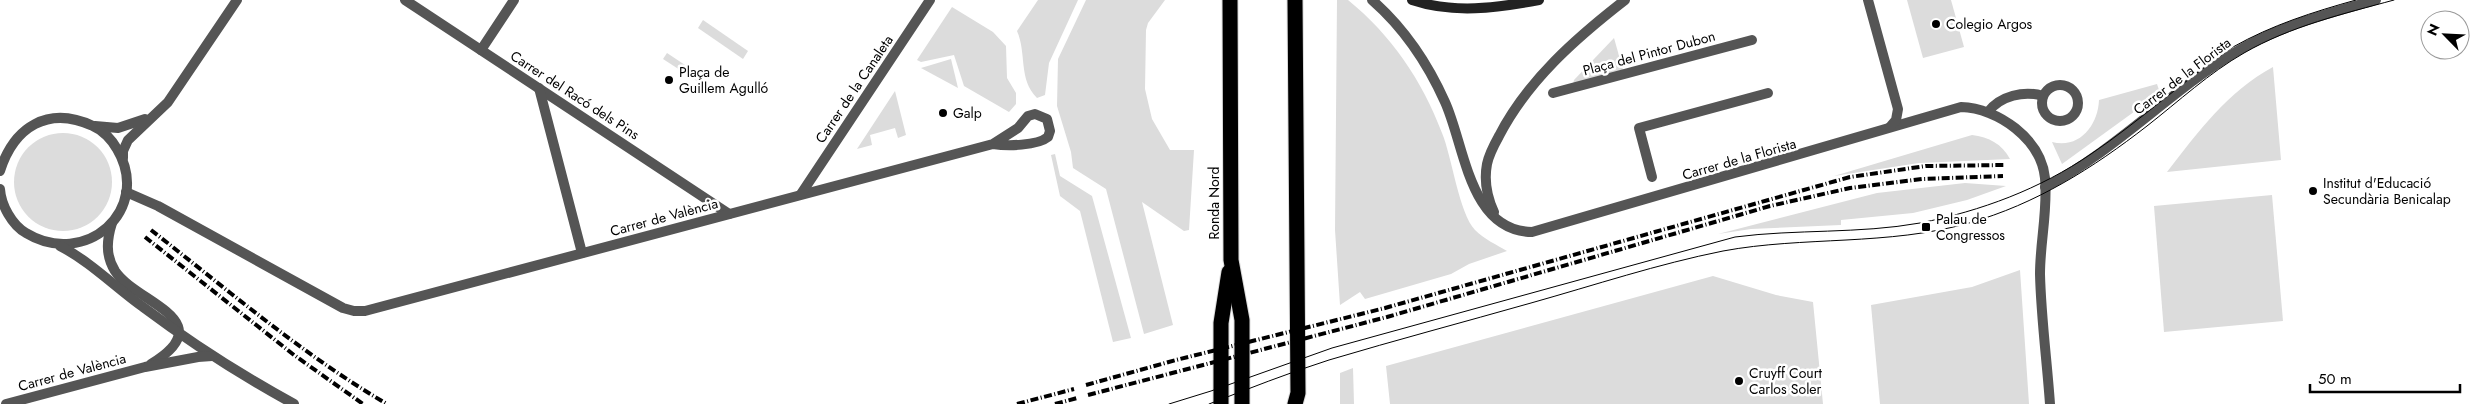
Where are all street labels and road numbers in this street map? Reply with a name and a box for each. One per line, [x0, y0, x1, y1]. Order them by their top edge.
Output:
street label: Plaça del Pintor Dubon [1581, 26, 1717, 80]
street label: Carrer de la Canaleta [810, 31, 898, 147]
street label: Carrer de la Florista [2129, 33, 2235, 119]
street label: Carrer del Racó dels Pins [507, 46, 644, 144]
street label: Carrer de la Florista [1680, 133, 1798, 185]
street label: Ronda Nord [1204, 166, 1224, 240]
street label: Carrer de València [608, 193, 720, 241]
street label: Carrer de València [16, 348, 128, 396]

